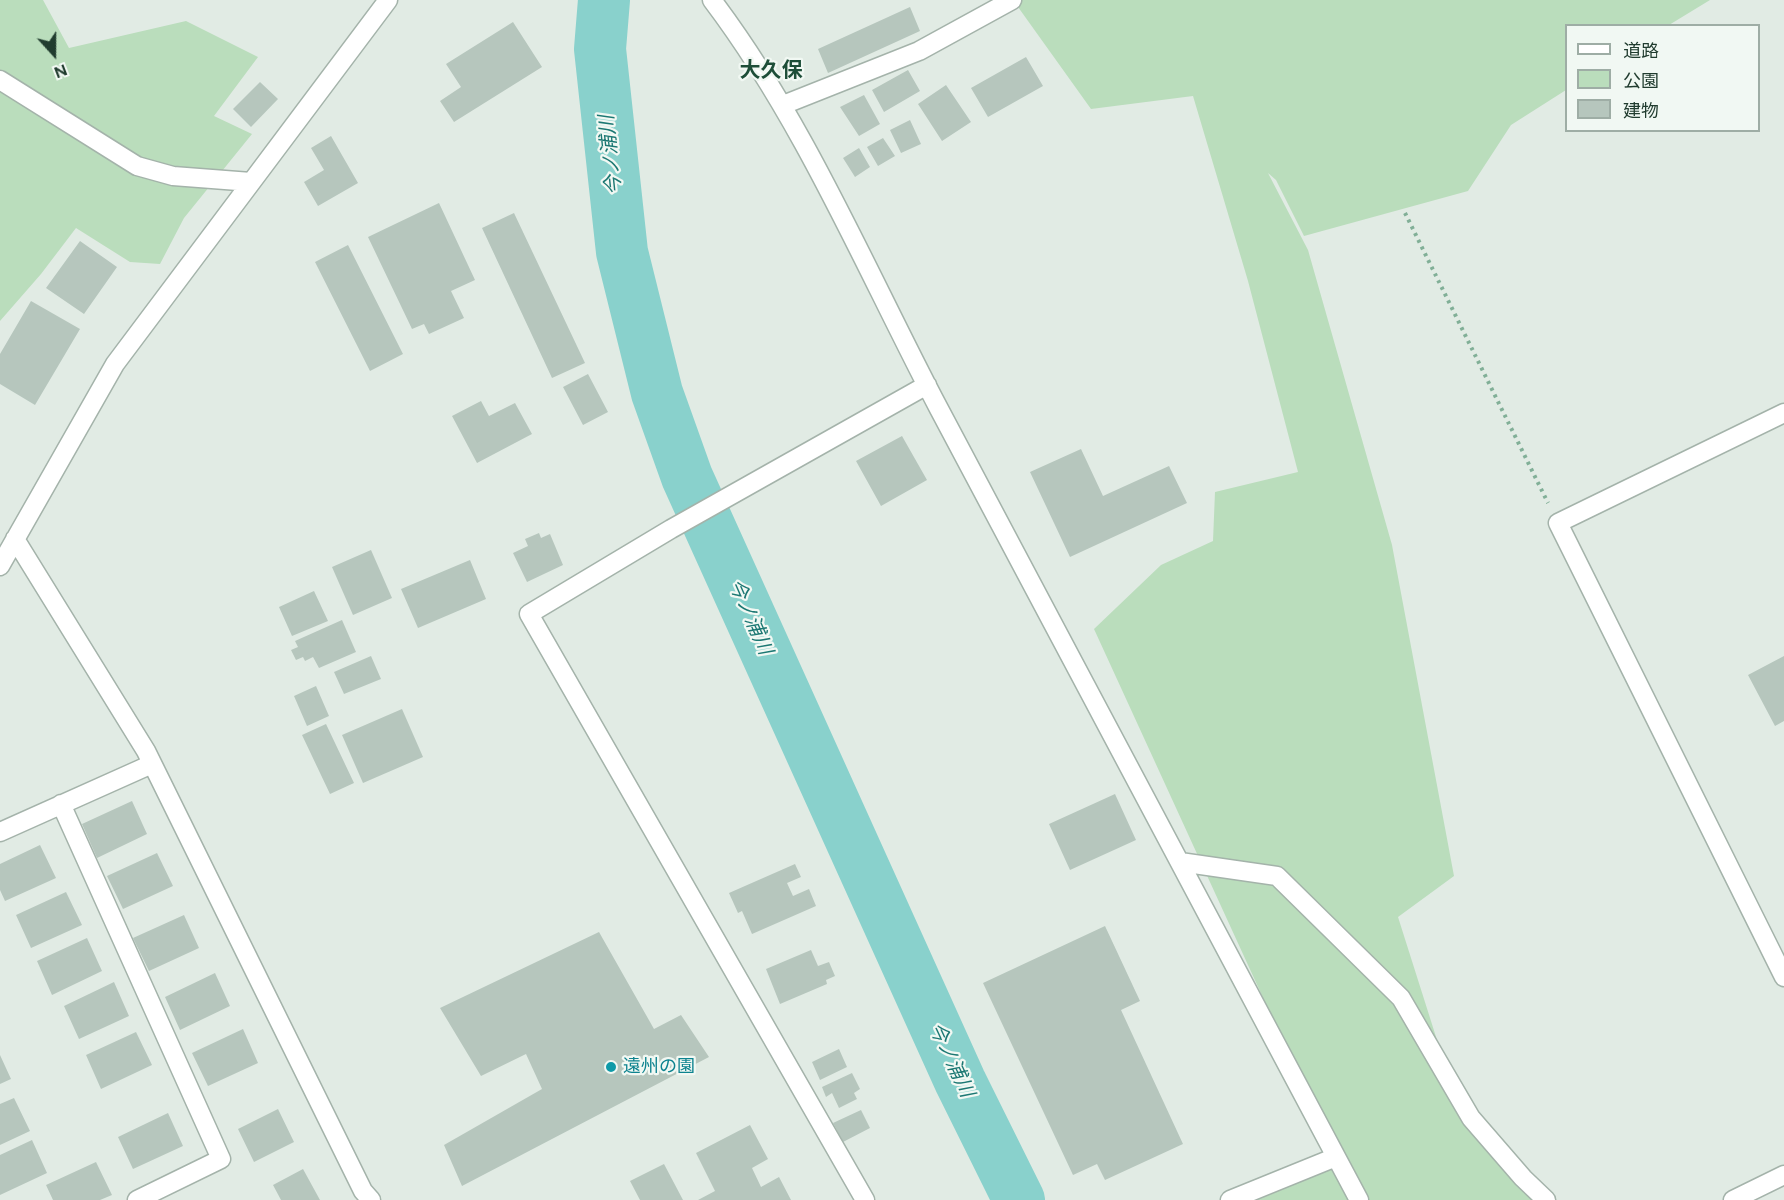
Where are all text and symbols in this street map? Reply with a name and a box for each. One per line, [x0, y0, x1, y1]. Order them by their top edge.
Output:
north arrow [24, 24, 84, 84]
legend [1565, 24, 1760, 132]
text: 道路 [1623, 40, 1659, 62]
district label: 大久保 [740, 58, 802, 84]
text: N [51, 60, 70, 82]
text: 公園 [1623, 70, 1659, 92]
text: 建物 [1623, 100, 1659, 122]
water label: 今ノ浦川 [595, 114, 627, 196]
water label: 今ノ浦川 [723, 576, 777, 658]
water label: 今ノ浦川 [923, 1019, 979, 1101]
place label: 遠州の園 [623, 1056, 695, 1078]
marker: 遠州の園 [604, 1060, 618, 1074]

